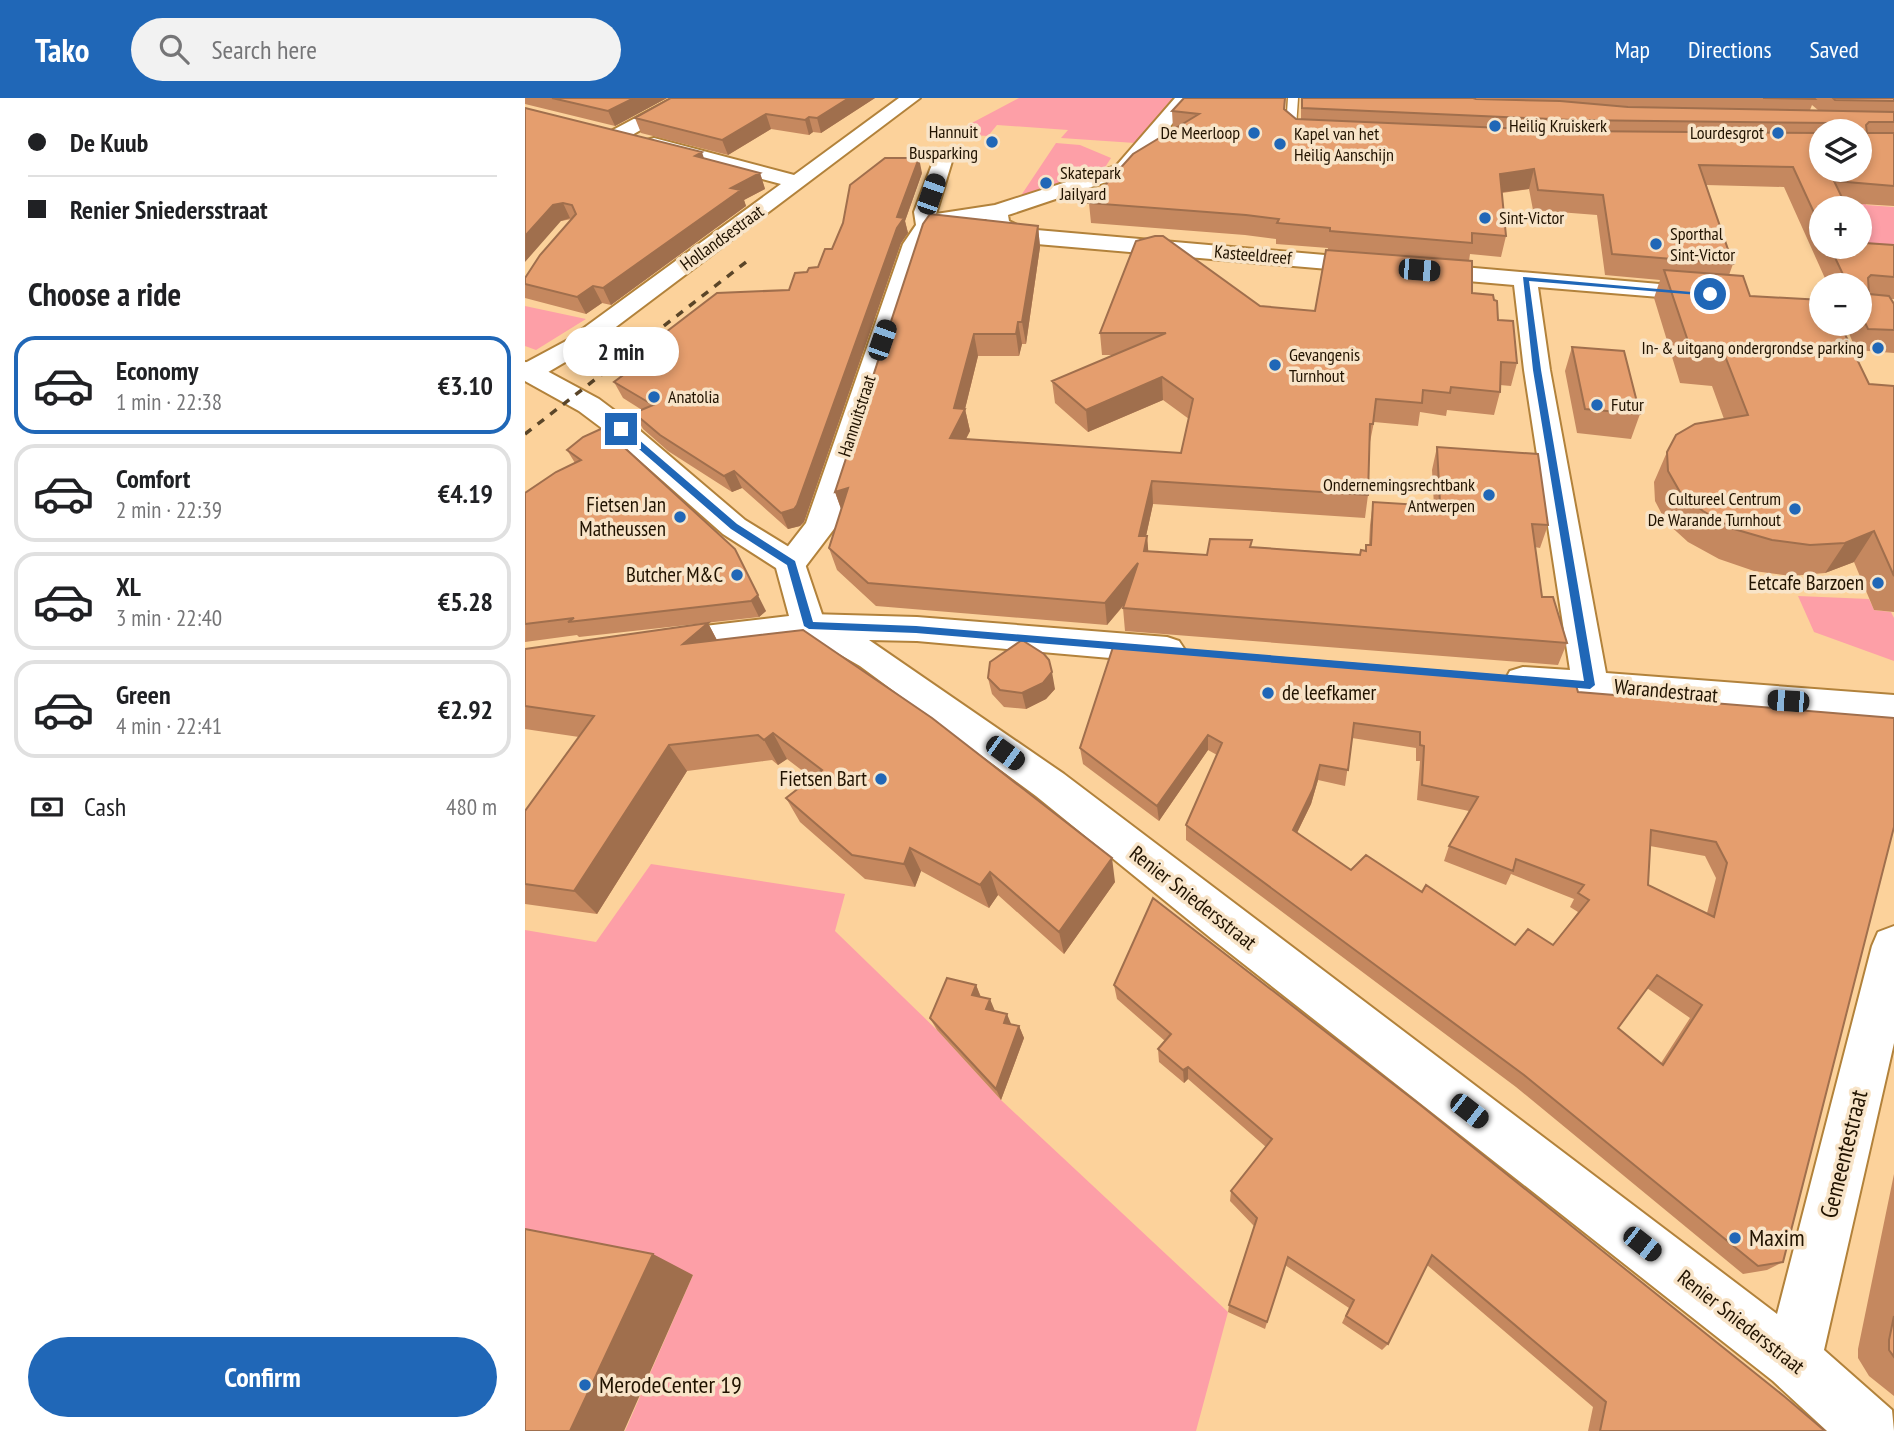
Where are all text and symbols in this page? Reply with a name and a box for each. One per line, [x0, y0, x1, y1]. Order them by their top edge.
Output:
search box [131, 18, 621, 81]
text: Tako [35, 28, 89, 71]
icon: search [155, 30, 193, 68]
text: Search here [211, 33, 317, 66]
text: Map [1615, 34, 1650, 65]
text: Directions [1688, 34, 1772, 65]
text: Saved [1810, 34, 1859, 65]
place label: Heilig Kruiskerk [1509, 114, 1607, 137]
marker: Heilig Kruiskerk [1487, 118, 1503, 134]
map controls [1809, 119, 1872, 336]
button: layers [1809, 119, 1872, 182]
place label: Hannuit Busparking [909, 120, 978, 164]
place label: De Meerloop [1161, 121, 1240, 144]
place label: Lourdesgrot [1690, 121, 1764, 144]
place label: Kapel van het Heilig Aanschijn [1294, 122, 1394, 166]
marker: De Meerloop [1246, 125, 1262, 141]
marker: Lourdesgrot [1770, 125, 1786, 141]
text: De Kuub [70, 126, 148, 159]
marker: Hannuit Busparking [984, 134, 1000, 150]
marker: Kapel van het Heilig Aanschijn [1272, 136, 1288, 152]
place label: Skatepark Jailyard [1059, 161, 1121, 205]
car [915, 171, 948, 217]
marker: Skatepark Jailyard [1038, 175, 1054, 191]
text: Renier Sniedersstraat [70, 193, 268, 226]
button: + [1809, 196, 1872, 259]
street label: Hollandsestraat [675, 200, 768, 276]
place label: Sint-Victor [1499, 206, 1564, 229]
marker: Sint-Victor [1477, 210, 1493, 226]
place label: Sporthal Sint-Victor [1670, 222, 1735, 266]
marker: Sporthal Sint-Victor [1648, 236, 1664, 252]
street label: Kasteeldreef [1213, 240, 1294, 269]
car [1398, 258, 1441, 282]
text: Choose a ride [28, 273, 181, 315]
button: − [1809, 273, 1872, 336]
route start [1694, 278, 1726, 310]
car [866, 317, 899, 363]
callout: 2 min [563, 328, 679, 376]
place label: In- & uitgang ondergrondse parking [1642, 336, 1864, 359]
text: 2 min [598, 337, 644, 366]
marker: In- & uitgang ondergrondse parking [1870, 340, 1886, 356]
place label: Gevangenis Turnhout [1289, 343, 1360, 387]
icon: car [32, 354, 95, 417]
text: Economy [116, 354, 198, 387]
marker: Gevangenis Turnhout [1267, 357, 1283, 373]
text: €3.10 [438, 369, 493, 402]
street label: Hannuitstraat [833, 372, 881, 460]
place label: Anatolia [668, 385, 720, 408]
text: 1 min · 22:38 [116, 387, 222, 416]
marker: Anatolia [646, 389, 662, 405]
place label: Futur [1611, 393, 1644, 416]
marker: Futur [1589, 397, 1605, 413]
route end [605, 413, 637, 445]
icon: car [32, 462, 95, 525]
text: Comfort [116, 462, 190, 495]
place label: Ondernemingsrechtbank Antwerpen [1323, 473, 1475, 517]
text: €4.19 [438, 477, 493, 510]
marker: Ondernemingsrechtbank Antwerpen [1481, 487, 1497, 503]
place label: Cultureel Centrum De Warande Turnhout [1648, 487, 1781, 531]
place label: Fietsen Jan Matheussen [579, 491, 666, 542]
text: 2 min · 22:39 [116, 495, 222, 524]
marker: Cultureel Centrum De Warande Turnhout [1787, 501, 1803, 517]
marker: Fietsen Jan Matheussen [672, 509, 688, 525]
place label: Butcher M&C [626, 561, 723, 588]
marker: Butcher M&C [729, 567, 745, 583]
place label: Eetcafe Barzoen [1748, 569, 1864, 596]
icon: car [32, 570, 95, 633]
text: XL [116, 570, 141, 603]
marker: Eetcafe Barzoen [1870, 575, 1886, 591]
text: €5.28 [438, 585, 493, 618]
text: 3 min · 22:40 [116, 603, 222, 632]
street label: Warandestraat [1613, 673, 1719, 709]
icon: car [32, 678, 95, 741]
text: Green [116, 678, 171, 711]
place label: de leefkamer [1282, 679, 1377, 706]
marker: de leefkamer [1260, 685, 1276, 701]
car [1767, 689, 1810, 713]
text: €2.92 [438, 693, 493, 726]
text: 4 min · 22:41 [116, 711, 222, 740]
car [982, 732, 1029, 774]
place label: Fietsen Bart [780, 765, 867, 792]
marker: Fietsen Bart [873, 771, 889, 787]
icon: cash [28, 788, 66, 826]
text: Cash [84, 790, 126, 823]
text: 480 m [446, 792, 497, 821]
street label: Renier Sniedersstraat [1124, 840, 1262, 956]
street label: Gemeentestraat [1813, 1086, 1874, 1221]
car [1446, 1090, 1493, 1132]
place label: Maxim [1749, 1222, 1805, 1253]
car [1619, 1223, 1666, 1265]
marker: Maxim [1727, 1230, 1743, 1246]
street label: Renier Sniedersstraat [1672, 1264, 1810, 1380]
button: Confirm [28, 1337, 497, 1417]
place label: MerodeCenter 19 [599, 1369, 742, 1400]
marker: MerodeCenter 19 [577, 1377, 593, 1393]

